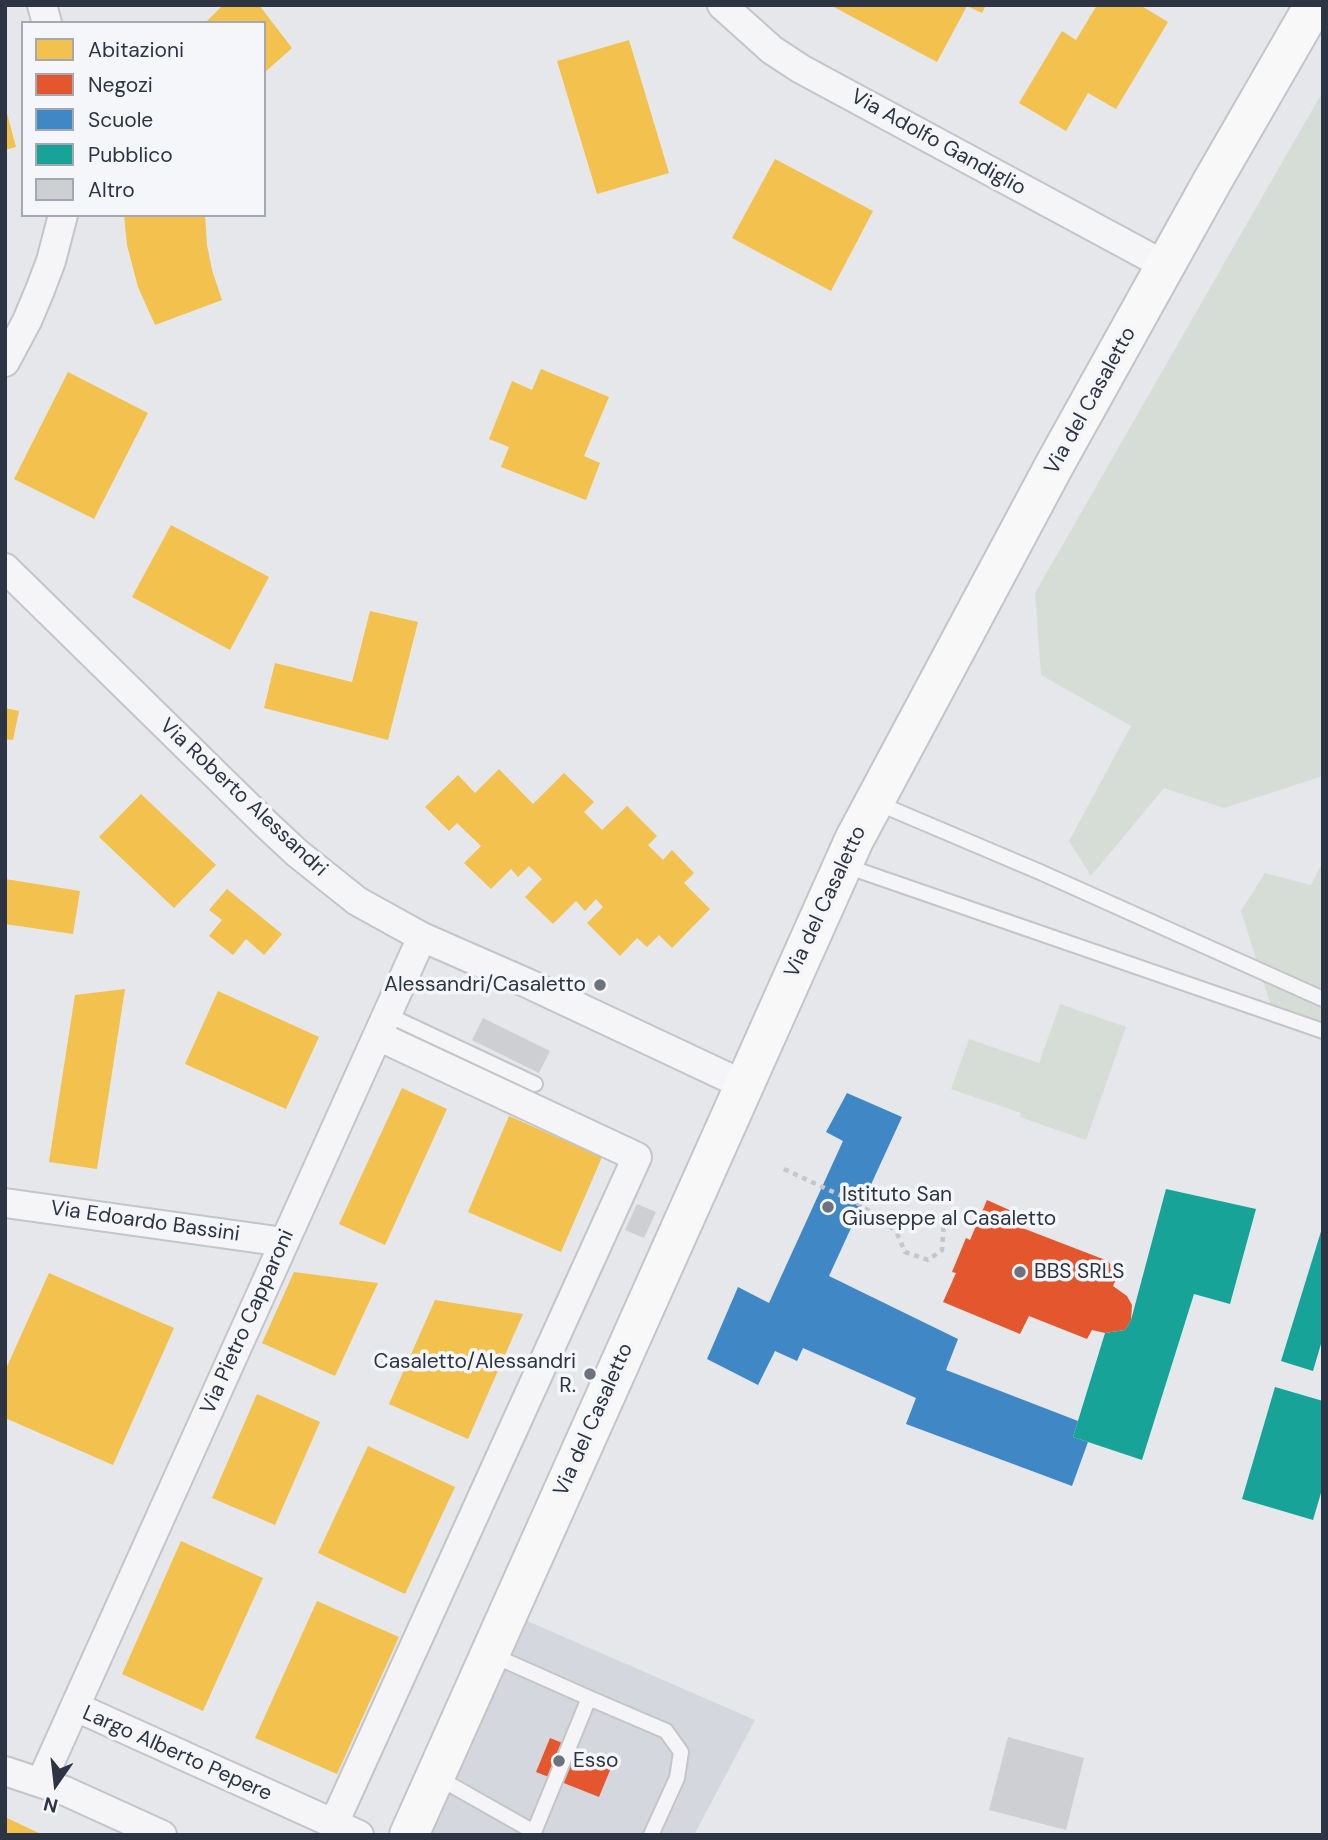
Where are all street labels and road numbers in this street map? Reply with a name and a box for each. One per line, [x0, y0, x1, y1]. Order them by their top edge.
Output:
street label: Via Adolfo Gandiglio [846, 84, 1030, 202]
street label: Via del Casaletto [1040, 323, 1142, 479]
street label: Via Roberto Alessandri [154, 714, 332, 882]
street label: Via del Casaletto [780, 822, 872, 982]
street label: Via Edoardo Bassini [49, 1196, 241, 1248]
street label: Via Pietro Capparoni [196, 1226, 300, 1418]
street label: Via del Casaletto [549, 1340, 639, 1500]
street label: Largo Alberto Pepere [78, 1701, 276, 1807]

